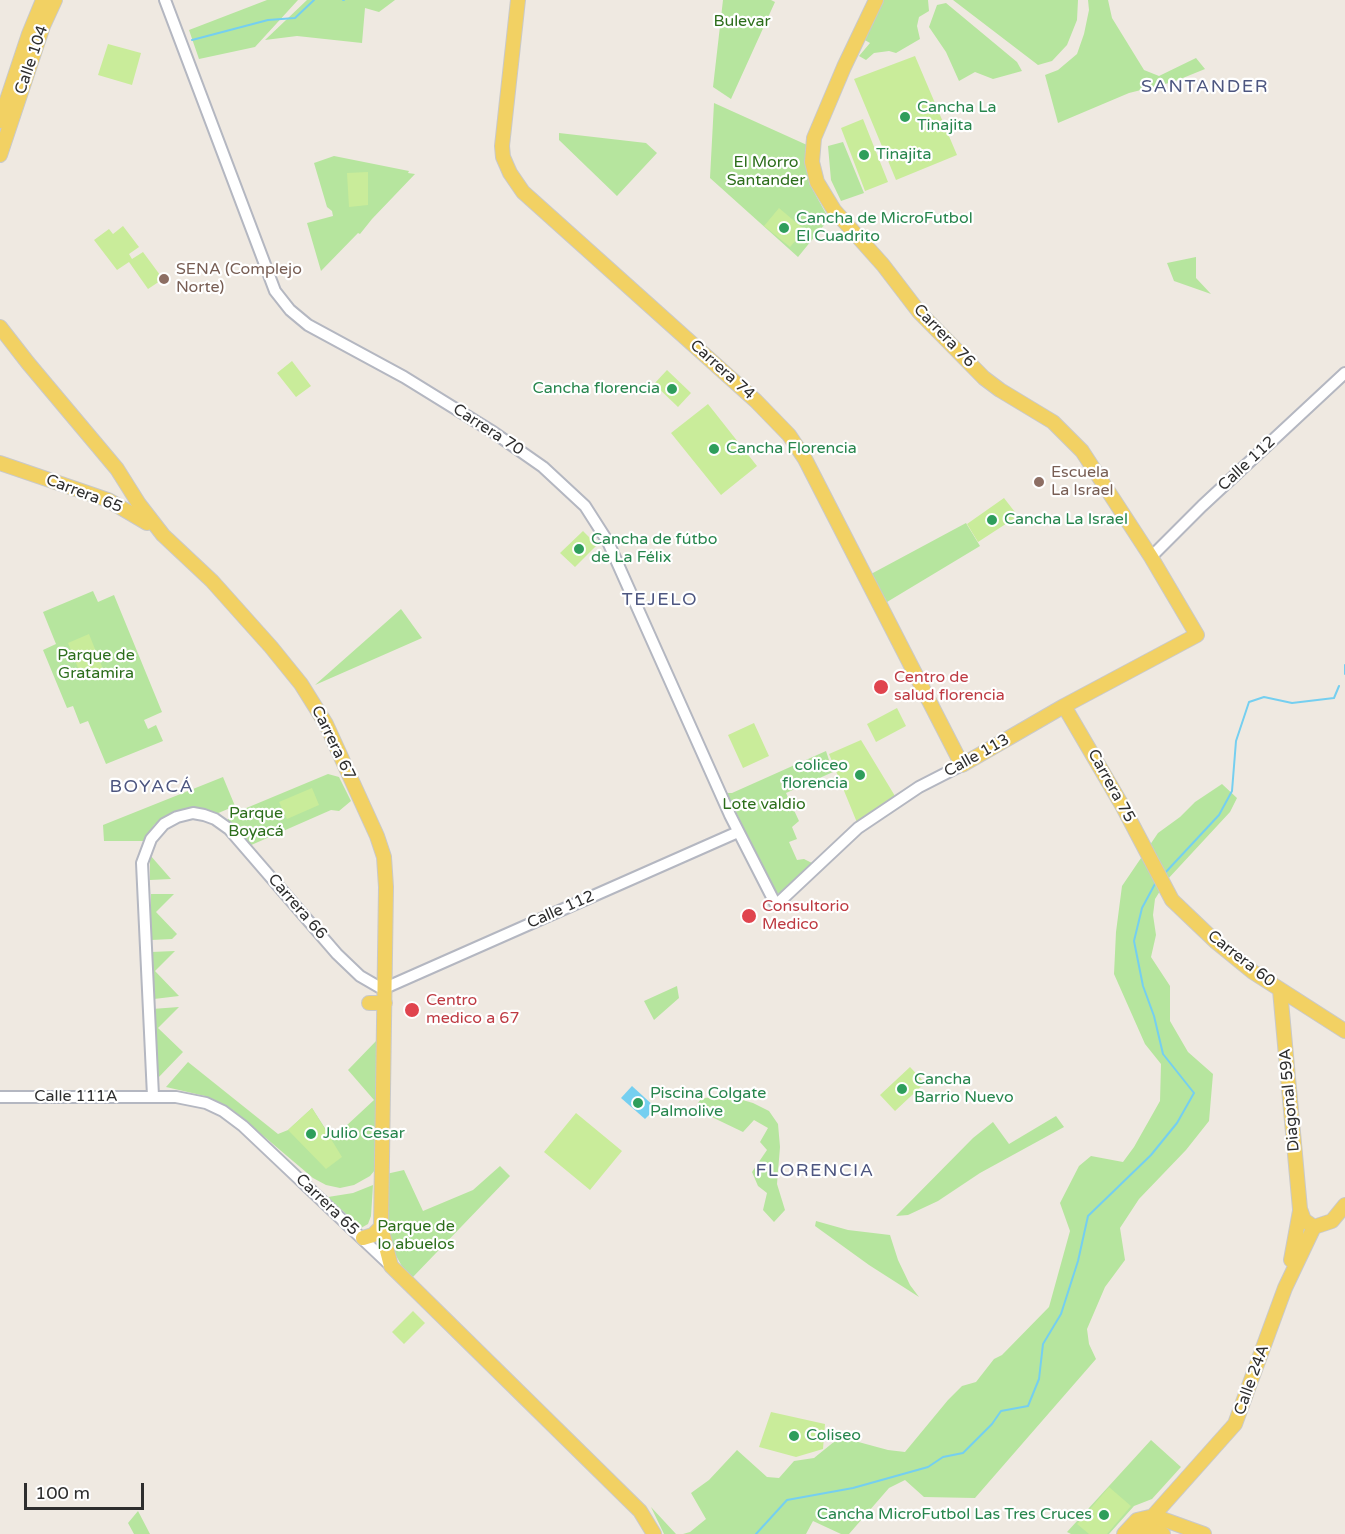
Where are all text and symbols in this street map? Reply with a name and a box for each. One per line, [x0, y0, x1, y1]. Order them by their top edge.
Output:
park label: Bulevar [713, 12, 771, 32]
street label: Calle 104 [11, 23, 53, 97]
district label: SANTANDER [1141, 76, 1269, 98]
place label: Cancha La Tinajita [917, 98, 996, 136]
marker: Cancha La Tinajita [898, 110, 912, 124]
place label: Tinajita [876, 145, 931, 165]
marker: Tinajita [857, 148, 871, 162]
park label: El Morro Santander [727, 153, 805, 191]
place label: Cancha de MicroFutbol El Cuadrito [796, 209, 973, 247]
marker: Cancha de MicroFutbol El Cuadrito [777, 221, 791, 235]
place label: SENA (Complejo Norte) [176, 260, 302, 298]
marker: SENA (Complejo Norte) [157, 272, 171, 286]
street label: Carrera 76 [909, 300, 979, 372]
street label: Carrera 74 [686, 336, 758, 404]
place label: Cancha florencia [533, 379, 660, 399]
marker: Cancha florencia [665, 382, 679, 396]
street label: Carrera 70 [449, 400, 527, 460]
street label: Calle 112 [1214, 433, 1280, 495]
place label: Cancha Florencia [726, 439, 857, 459]
marker: Cancha Florencia [707, 442, 721, 456]
place label: Escuela La Israel [1051, 463, 1114, 501]
street label: Carrera 65 [43, 471, 125, 517]
marker: Escuela La Israel [1032, 475, 1046, 489]
place label: Cancha La Israel [1004, 510, 1128, 530]
marker: Cancha La Israel [985, 513, 999, 527]
place label: Cancha de fútbo de La Félix [591, 530, 717, 568]
marker: Cancha de fútbo de La Félix [572, 542, 586, 556]
district label: TEJELO [622, 589, 698, 611]
park label: Parque de Gratamira [57, 646, 135, 684]
place label: Centro de salud florencia [894, 668, 1005, 706]
marker: Centro de salud florencia [872, 678, 890, 696]
street label: Carrera 67 [307, 703, 359, 783]
street label: Calle 113 [941, 730, 1013, 782]
street label: Carrera 75 [1083, 746, 1139, 826]
place label: coliceo florencia [782, 756, 848, 794]
marker: coliceo florencia [853, 768, 867, 782]
district label: BOYACÁ [109, 776, 195, 798]
park label: Lote valdio [722, 795, 806, 815]
park label: Parque Boyacá [228, 804, 284, 842]
street label: Carrera 66 [263, 870, 331, 944]
street label: Calle 112 [524, 887, 598, 933]
place label: Consultorio Medico [762, 897, 849, 935]
marker: Consultorio Medico [740, 907, 758, 925]
street label: Carrera 60 [1203, 927, 1279, 991]
place label: Centro medico a 67 [426, 991, 519, 1029]
marker: Centro medico a 67 [403, 1001, 421, 1019]
street label: Diagonal 59A [1276, 1048, 1304, 1152]
place label: Cancha Barrio Nuevo [914, 1070, 1014, 1108]
marker: Cancha Barrio Nuevo [895, 1082, 909, 1096]
place label: Piscina Colgate Palmolive [650, 1084, 766, 1122]
street label: Calle 111A [34, 1087, 118, 1107]
marker: Piscina Colgate Palmolive [631, 1096, 645, 1110]
place label: Julio Cesar [323, 1124, 405, 1144]
marker: Julio Cesar [304, 1127, 318, 1141]
district label: FLORENCIA [755, 1160, 875, 1182]
street label: Carrera 65 [291, 1170, 363, 1240]
park label: Parque de lo abuelos [377, 1217, 455, 1255]
street label: Calle 24A [1230, 1342, 1274, 1418]
place label: Coliseo [806, 1426, 861, 1446]
marker: Coliseo [787, 1429, 801, 1443]
scale bar [27, 1471, 147, 1509]
text: 100 m [35, 1482, 90, 1504]
place label: Cancha MicroFutbol Las Tres Cruces [817, 1505, 1092, 1525]
marker: Cancha MicroFutbol Las Tres Cruces [1097, 1508, 1111, 1522]

